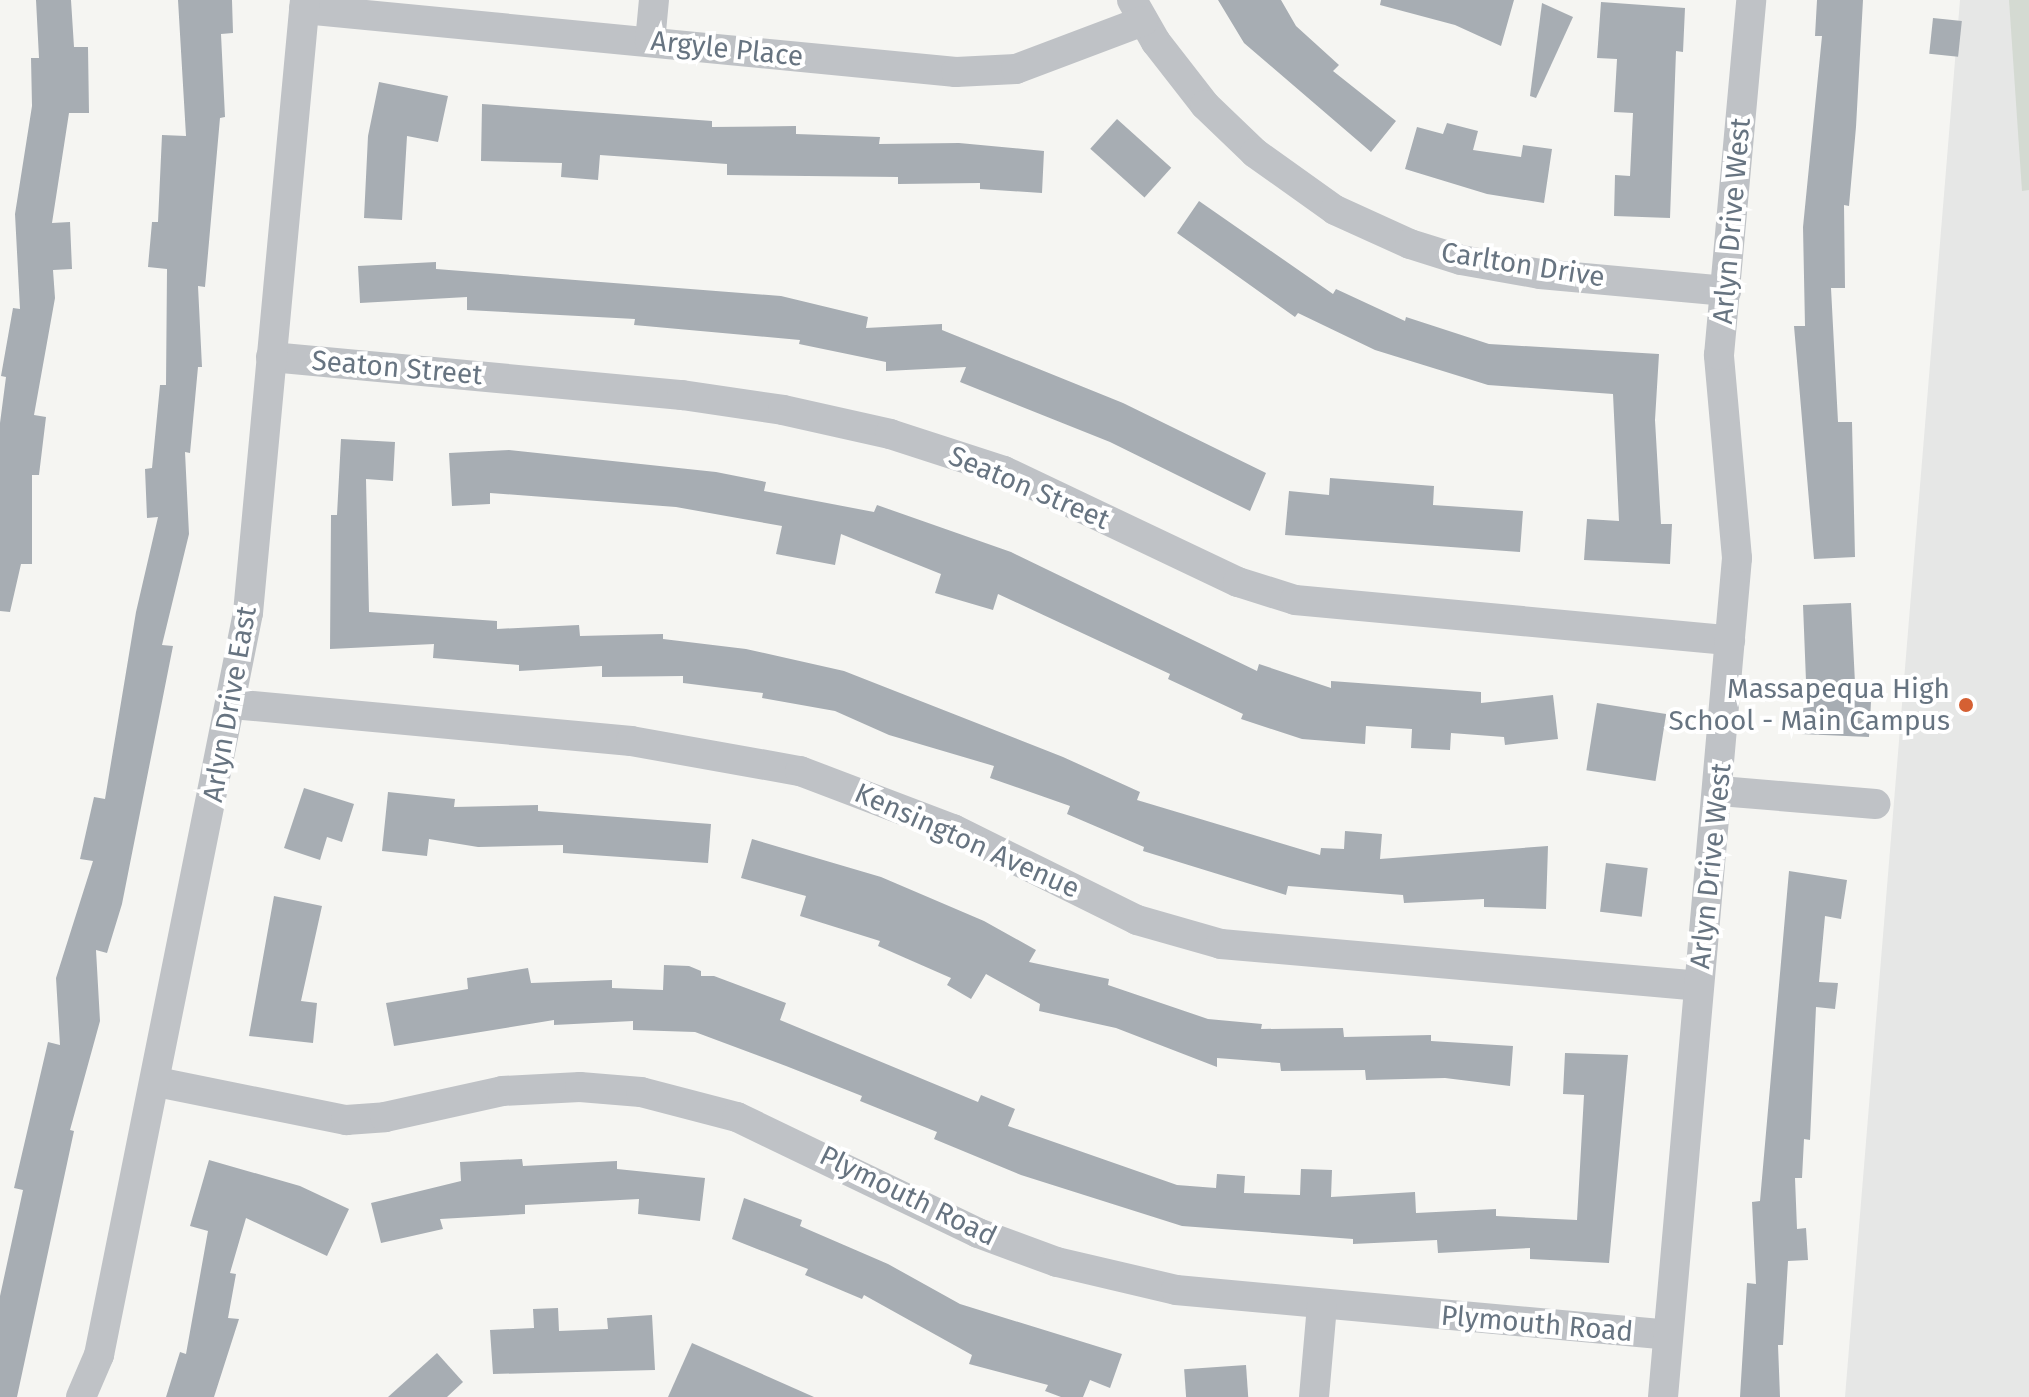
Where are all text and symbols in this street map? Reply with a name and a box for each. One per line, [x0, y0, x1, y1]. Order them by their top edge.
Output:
street label: Argyle Place [649, 24, 805, 74]
street label: Arlyn Drive West [1706, 117, 1758, 325]
street label: Carlton Drive [1439, 235, 1607, 295]
street label: Seaton Street [310, 344, 484, 392]
street label: Seaton Street [944, 439, 1114, 537]
street label: Arlyn Drive East [196, 603, 264, 805]
place label: Massapequa High School - Main Campus [1669, 672, 1950, 738]
marker: Massapequa High School - Main Campus [1957, 696, 1975, 714]
street label: Arlyn Drive West [1683, 761, 1739, 971]
street label: Kensington Avenue [849, 776, 1085, 906]
street label: Plymouth Road [814, 1139, 1002, 1253]
street label: Plymouth Road [1439, 1299, 1635, 1349]

